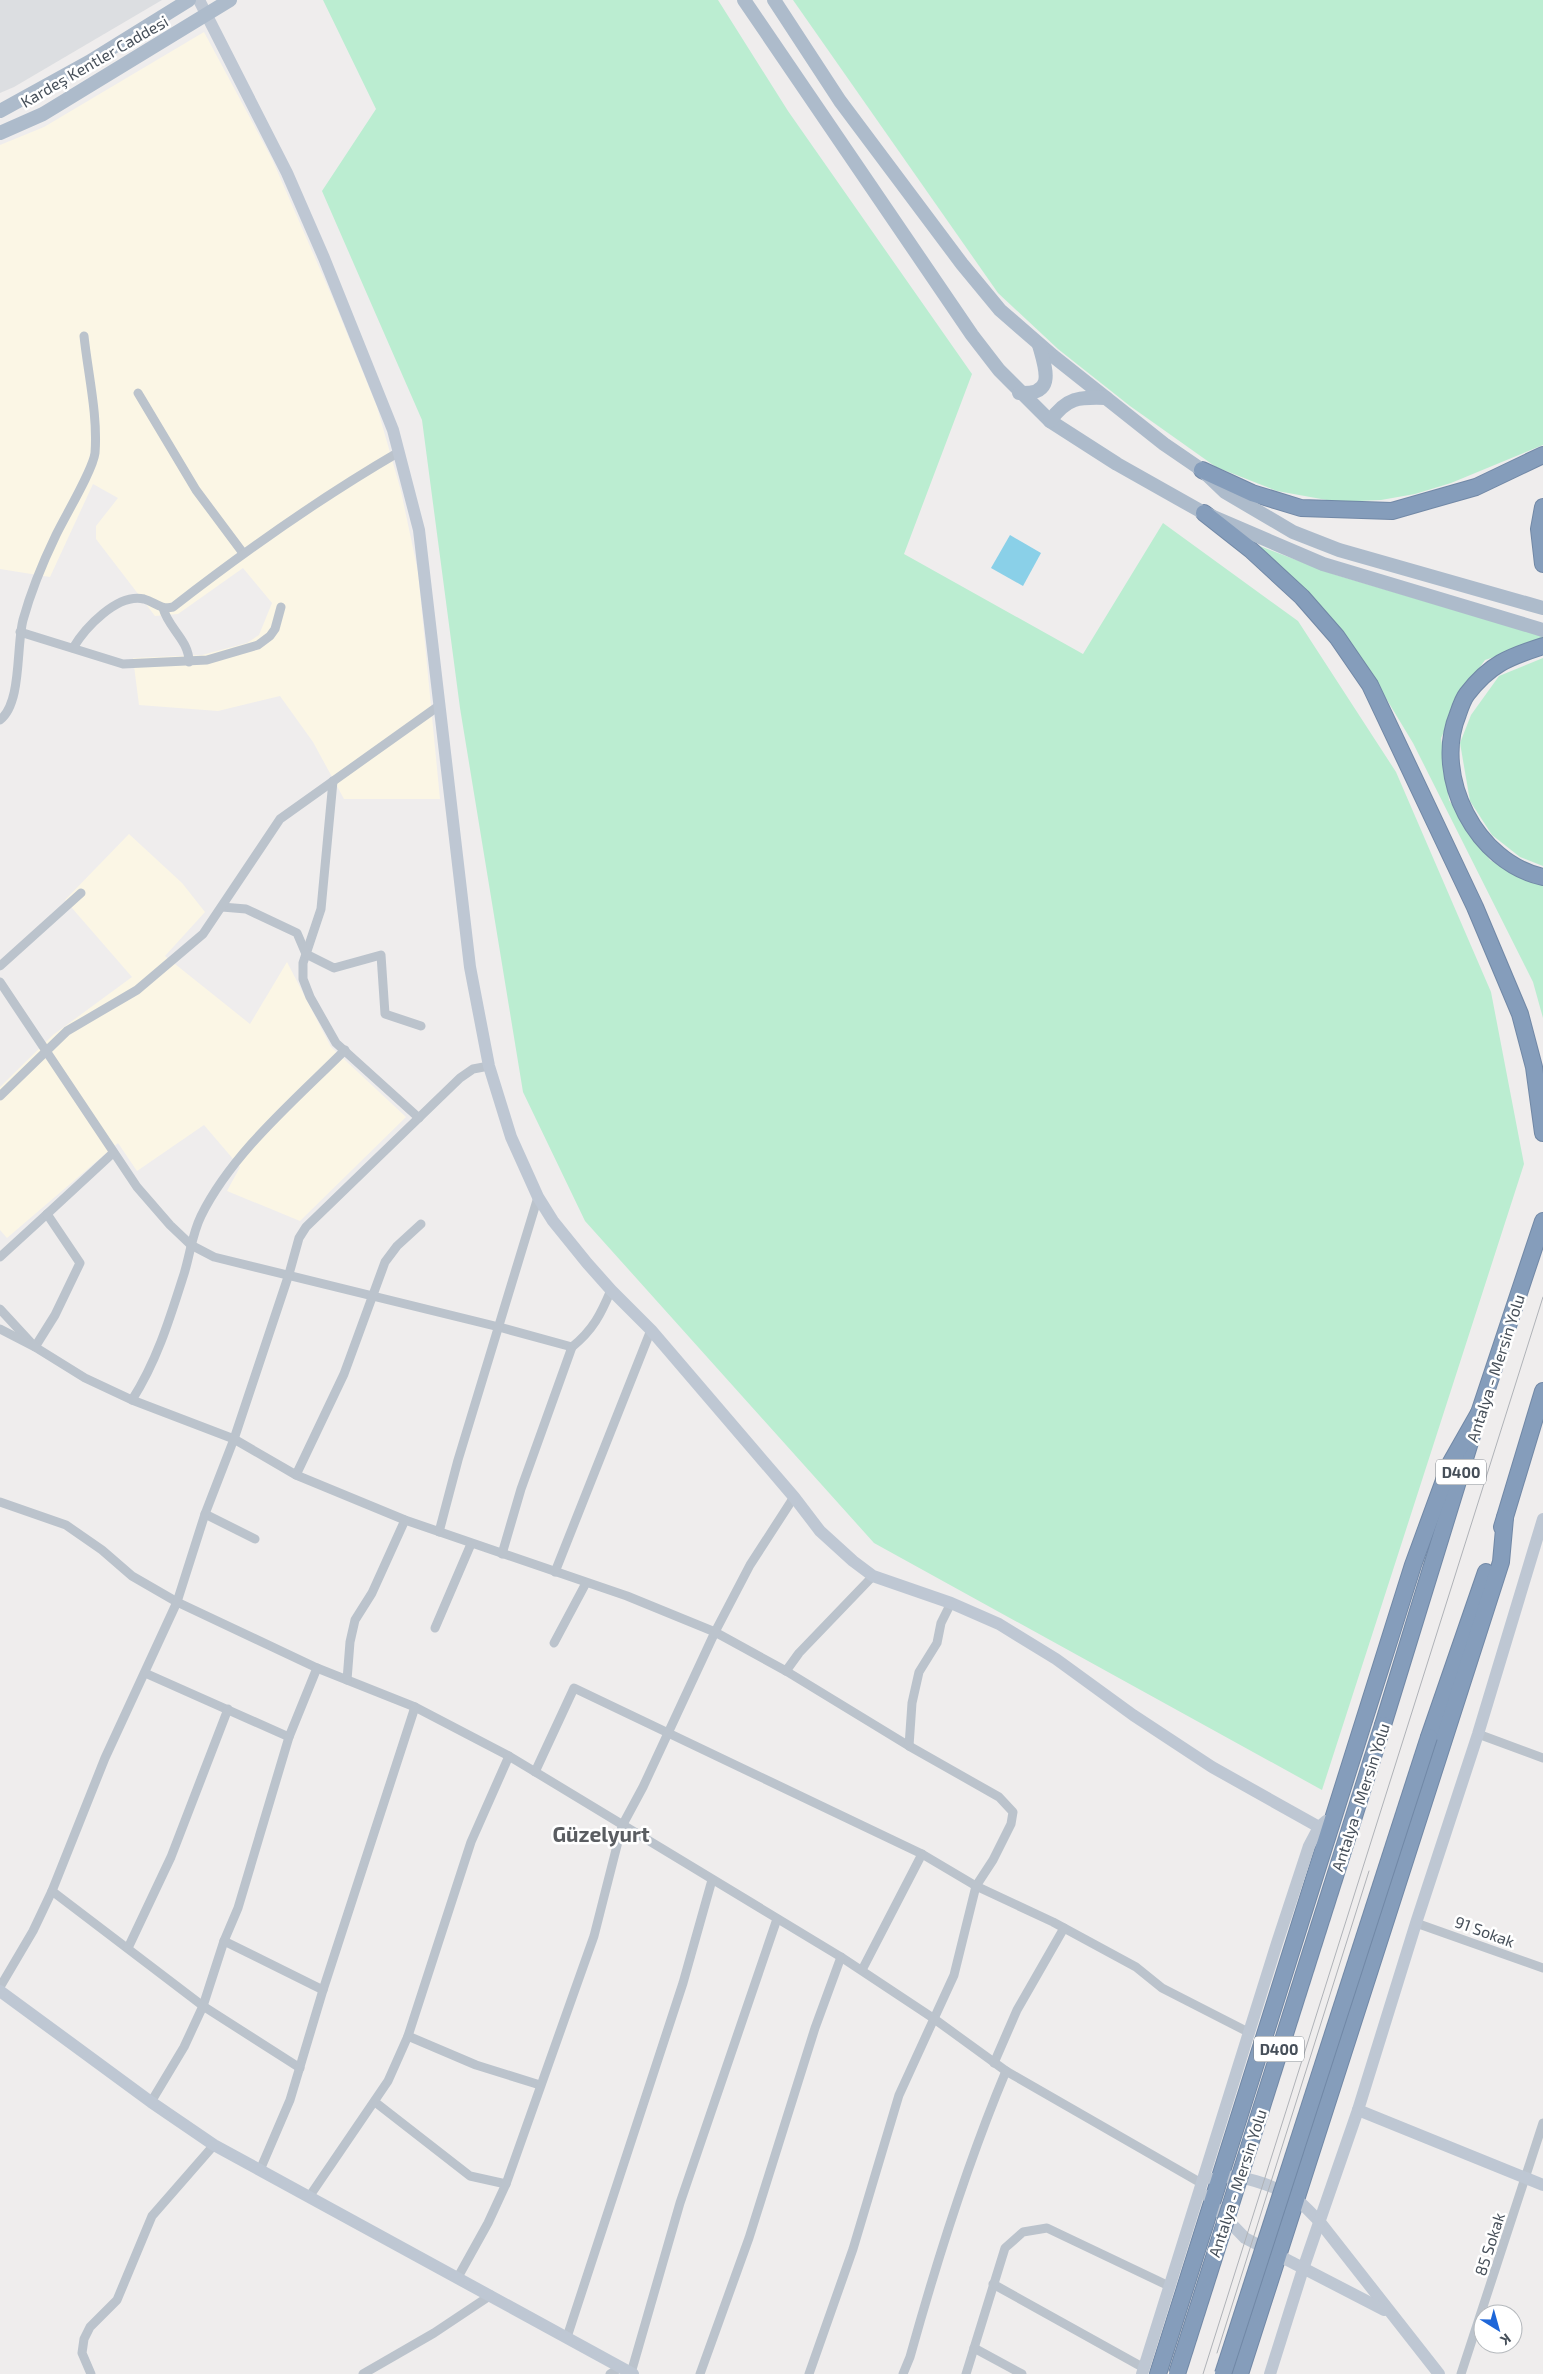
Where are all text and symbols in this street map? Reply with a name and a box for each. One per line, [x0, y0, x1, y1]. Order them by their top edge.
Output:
street label: Kardeş Kentler Caddesi [17, 11, 172, 112]
street label: Antalya - Mersin Yolu [1462, 1292, 1528, 1444]
road number: D400 [1436, 1460, 1486, 1484]
street label: Antalya - Mersin Yolu [1327, 1721, 1393, 1873]
district label: Güzelyurt [552, 1821, 650, 1847]
street label: 91 Sokak [1453, 1911, 1517, 1951]
road number: D400 [1254, 2036, 1304, 2062]
street label: Antalya - Mersin Yolu [1204, 2107, 1270, 2259]
street label: 85 Sokak [1470, 2210, 1508, 2278]
north arrow [1473, 2304, 1523, 2354]
text: K [1497, 2330, 1515, 2349]

